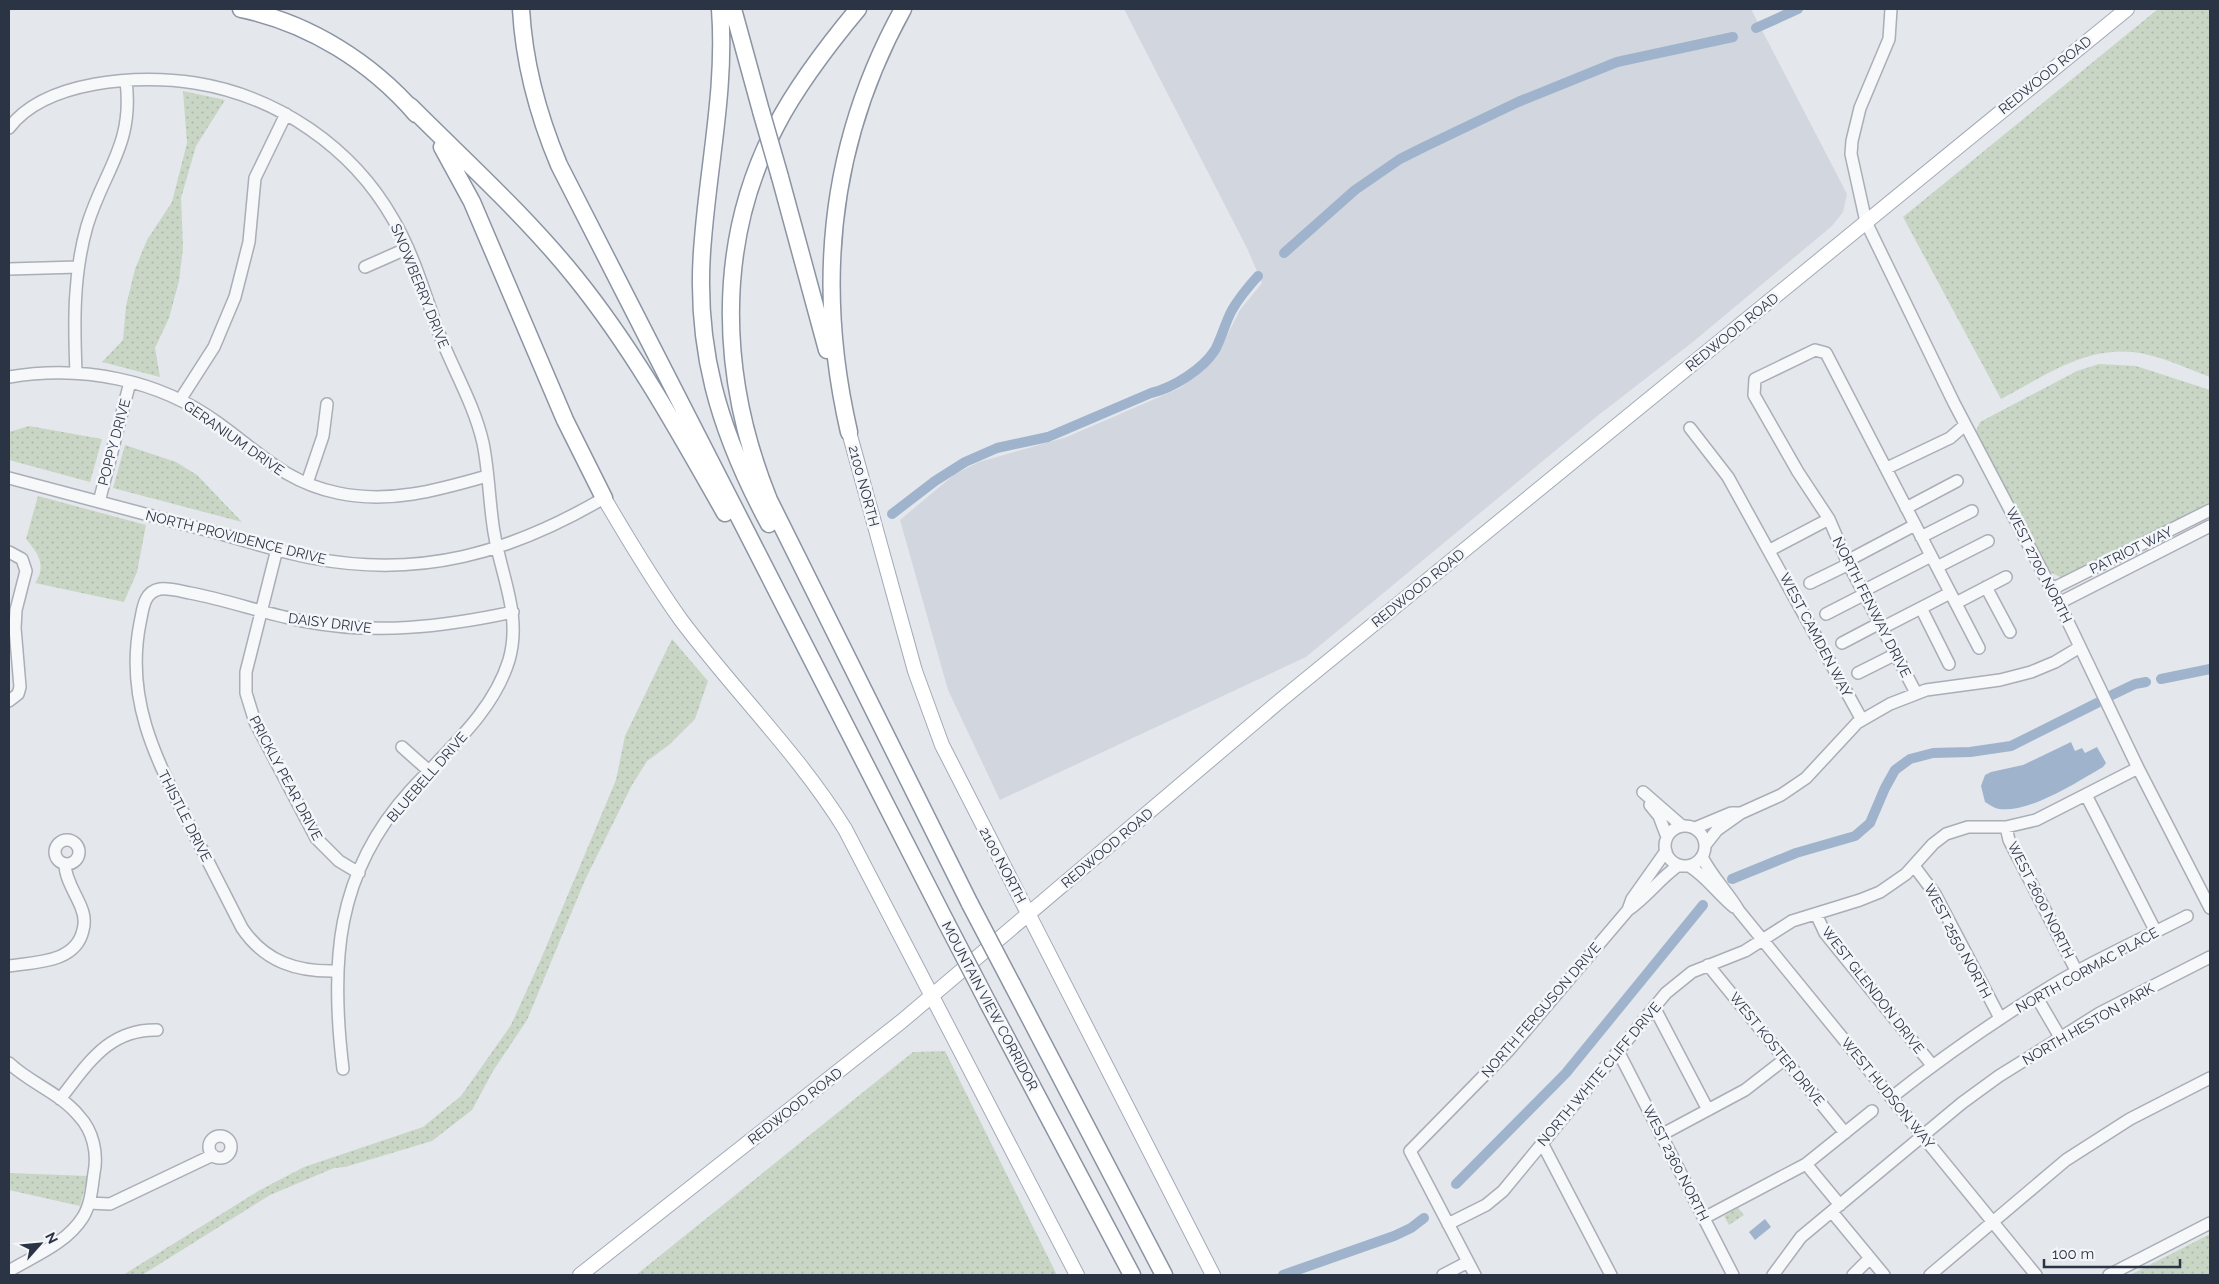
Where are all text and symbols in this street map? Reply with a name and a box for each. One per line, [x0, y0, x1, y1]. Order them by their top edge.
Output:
street label: REDWOOD ROAD [1995, 33, 2095, 117]
street label: SNOWBERRY DRIVE [388, 221, 452, 351]
street label: REDWOOD ROAD [1682, 290, 1782, 374]
street label: POPPY DRIVE [95, 397, 133, 487]
street label: GERANIUM DRIVE [181, 397, 287, 479]
street label: 2100 NORTH [846, 444, 882, 528]
street label: WEST 2700 NORTH [2003, 504, 2075, 626]
street label: NORTH PROVIDENCE DRIVE [144, 507, 328, 567]
street label: PATRIOT WAY [2087, 523, 2175, 577]
street label: NORTH FENWAY DRIVE [1830, 534, 1914, 680]
street label: REDWOOD ROAD [1368, 546, 1468, 630]
street label: WEST CAMDEN WAY [1776, 570, 1856, 700]
street label: DAISY DRIVE [287, 610, 373, 636]
street label: PRICKLY PEAR DRIVE [246, 713, 326, 843]
street label: BLUEBELL DRIVE [384, 729, 470, 825]
street label: THISTLE DRIVE [155, 768, 215, 864]
street label: REDWOOD ROAD [1058, 805, 1156, 891]
street label: 2100 NORTH [976, 824, 1030, 906]
street label: WEST 2600 NORTH [2005, 839, 2077, 961]
street label: WEST 2550 NORTH [1921, 881, 1995, 1001]
street label: MOUNTAIN VIEW CORRIDOR [939, 919, 1041, 1093]
street label: WEST GLENDON DRIVE [1819, 923, 1927, 1057]
street label: NORTH CORMAC PLACE [2013, 924, 2161, 1016]
street label: NORTH FERGUSON DRIVE [1478, 939, 1604, 1081]
street label: NORTH HESTON PARK [2020, 980, 2156, 1068]
street label: WEST KOSTER DRIVE [1726, 989, 1828, 1109]
street label: NORTH WHITE CLIFF DRIVE [1534, 999, 1664, 1149]
street label: WEST HUDSON WAY [1838, 1034, 1938, 1152]
street label: REDWOOD ROAD [745, 1064, 845, 1148]
street label: WEST 2360 NORTH [1640, 1102, 1712, 1224]
north arrow [15, 1219, 65, 1269]
text: N [42, 1230, 61, 1246]
scale bar [2044, 1236, 2180, 1268]
text: 100 m [2052, 1245, 2094, 1263]

